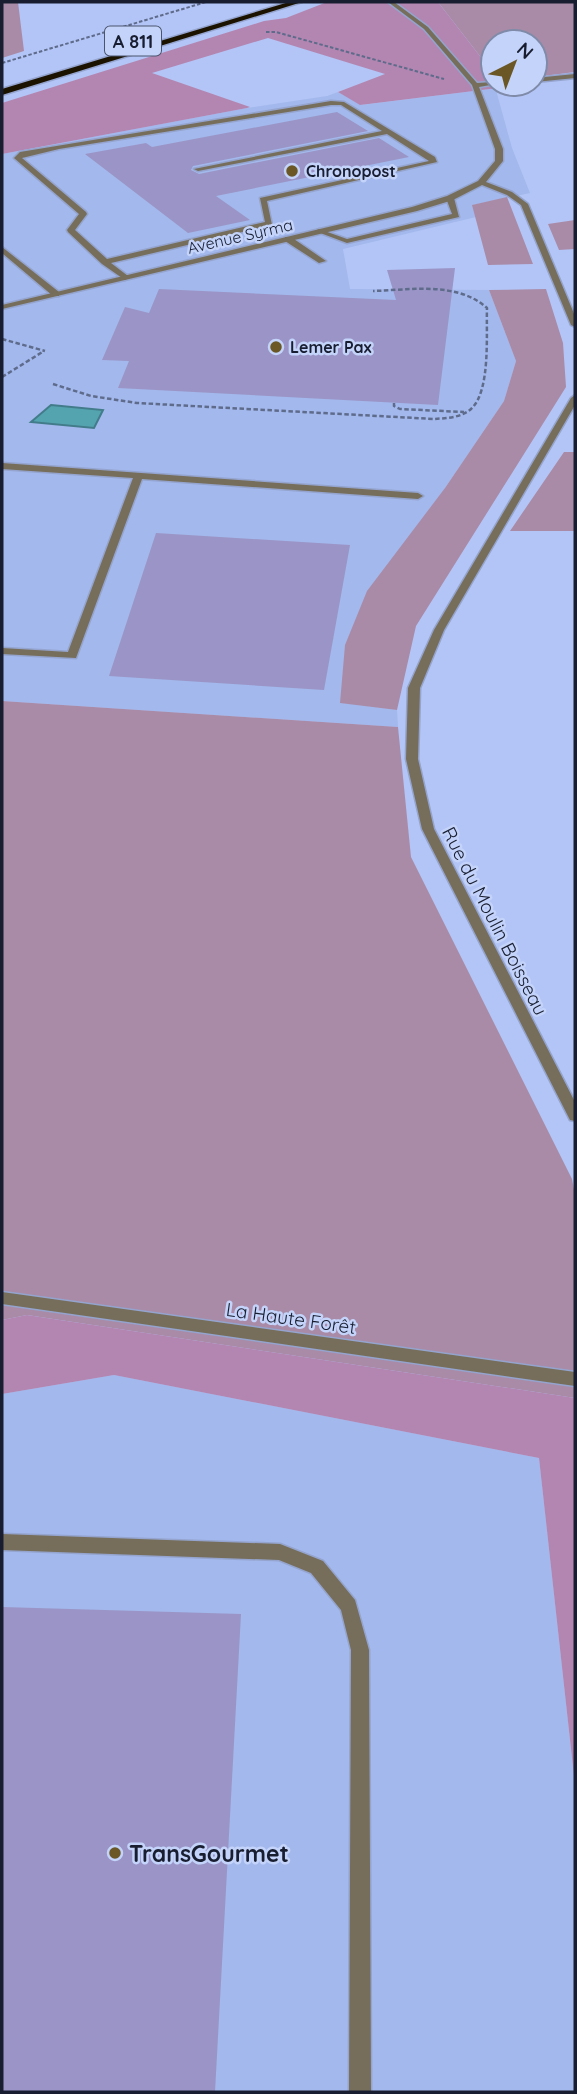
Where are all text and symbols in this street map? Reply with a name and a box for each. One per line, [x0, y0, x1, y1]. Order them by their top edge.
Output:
road number: A 811 [105, 26, 161, 56]
north arrow [479, 28, 549, 98]
text: N [512, 37, 539, 64]
place label: Chronopost [306, 161, 396, 181]
marker: Chronopost [284, 163, 300, 179]
street label: Avenue Syrma [185, 214, 295, 258]
place label: Lemer Pax [290, 337, 372, 357]
marker: Lemer Pax [268, 339, 284, 355]
street label: Rue du Moulin Boisseau [437, 823, 553, 1019]
street label: La Haute Forêt [225, 1297, 357, 1339]
place label: TransGourmet [129, 1839, 289, 1868]
marker: TransGourmet [107, 1845, 123, 1861]

